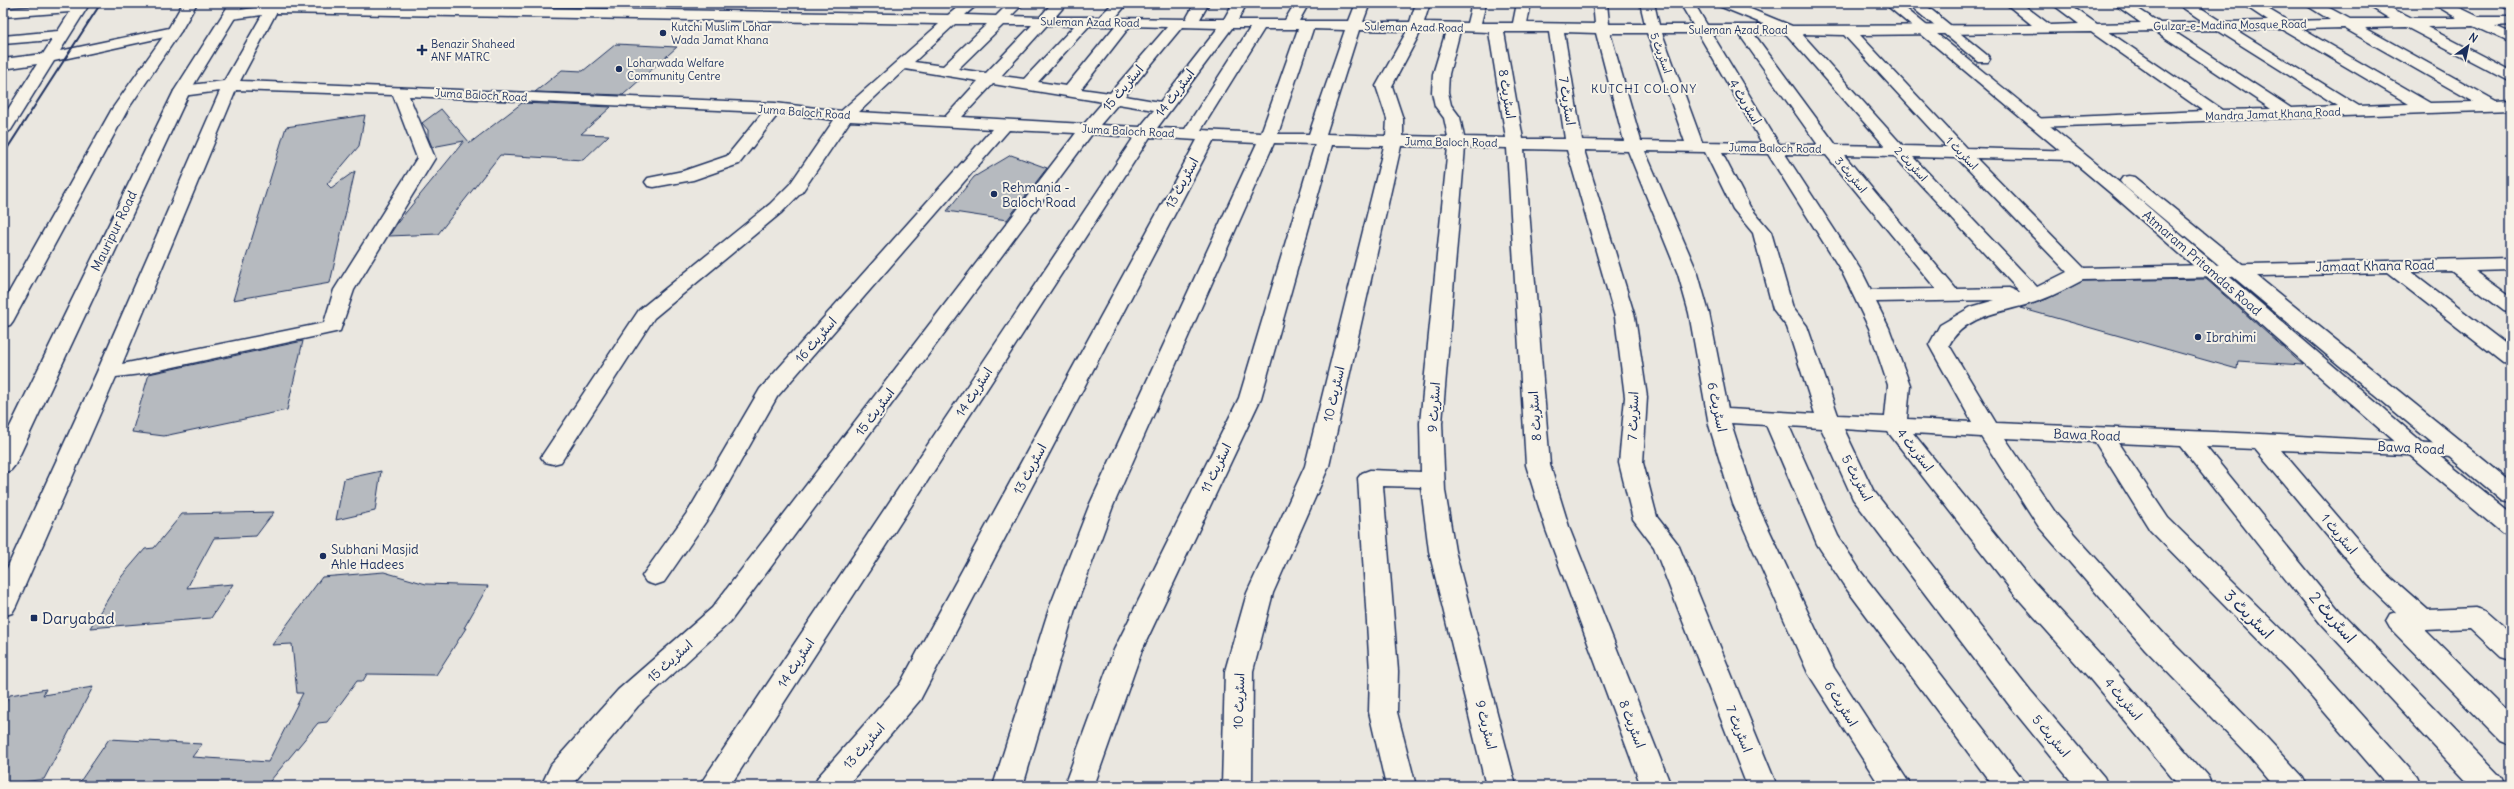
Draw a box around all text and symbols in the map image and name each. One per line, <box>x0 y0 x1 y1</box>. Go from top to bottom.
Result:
street label: Suleman Azad Road <box>1040 14 1140 30</box>
street label: Gulzar-e-Madina Mosque Road <box>2153 17 2307 33</box>
street label: Suleman Azad Road <box>1364 19 1464 35</box>
place label: Kutchi Muslim Lohar Wada Jamat Khana <box>671 20 772 47</box>
street label: Suleman Azad Road <box>1688 23 1788 37</box>
north arrow <box>2448 26 2488 66</box>
marker: Kutchi Muslim Lohar Wada Jamat Khana <box>658 28 668 38</box>
text: N <box>2466 30 2480 46</box>
street label: اسٹریٹ 5 <box>1647 31 1675 75</box>
place label: Benazir Shaheed ANF MATRC <box>431 37 516 64</box>
marker: Benazir Shaheed ANF MATRC <box>416 44 428 56</box>
place label: Loharwada Welfare Community Centre <box>627 56 724 83</box>
street label: اسٹریٹ 15 <box>1099 61 1147 115</box>
marker: Loharwada Welfare Community Centre <box>614 64 624 74</box>
street label: اسٹریٹ 14 <box>1152 66 1198 120</box>
street label: اسٹریٹ 8 <box>1495 68 1519 120</box>
street label: اسٹریٹ 7 <box>1555 75 1579 127</box>
street label: اسٹریٹ 4 <box>1725 76 1765 128</box>
district label: KUTCHI COLONY <box>1591 81 1697 96</box>
street label: Juma Baloch Road <box>434 86 528 104</box>
street label: Juma Baloch Road <box>757 102 851 122</box>
street label: Mandra Jamat Khana Road <box>2205 105 2342 123</box>
street label: Juma Baloch Road <box>1081 122 1175 140</box>
street label: Juma Baloch Road <box>1404 134 1498 150</box>
street label: اسٹریٹ 1 <box>1943 134 1981 172</box>
street label: Juma Baloch Road <box>1728 140 1822 156</box>
street label: اسٹریٹ 2 <box>1891 144 1931 184</box>
street label: اسٹریٹ 3 <box>1832 154 1870 196</box>
street label: اسٹریٹ 13 <box>1162 155 1202 211</box>
place label: Rehmania - Baloch Road <box>1002 179 1076 211</box>
street label: Mauripur Road <box>87 188 141 274</box>
marker: Rehmania - Baloch Road <box>989 189 999 199</box>
street label: Atmaram Pritamdas Road <box>2139 207 2265 320</box>
street label: Jamaat Khana Road <box>2315 256 2435 276</box>
street label: اسٹریٹ 16 <box>791 314 841 366</box>
place label: Ibrahimi <box>2206 329 2256 346</box>
marker: Ibrahimi <box>2193 332 2203 342</box>
street label: اسٹریٹ 14 <box>952 364 996 420</box>
street label: اسٹریٹ 10 <box>1319 365 1349 423</box>
street label: اسٹریٹ 9 <box>1424 381 1444 433</box>
street label: اسٹریٹ 6 <box>1703 381 1731 433</box>
street label: اسٹریٹ 15 <box>852 385 898 439</box>
street label: اسٹریٹ 8 <box>1525 390 1545 442</box>
street label: اسٹریٹ 7 <box>1624 391 1642 441</box>
street label: اسٹریٹ 4 <box>1893 425 1937 475</box>
street label: Bawa Road <box>2053 425 2121 445</box>
street label: Bawa Road <box>2377 438 2445 458</box>
street label: اسٹریٹ 11 <box>1197 440 1235 496</box>
street label: اسٹریٹ 13 <box>1010 441 1050 497</box>
street label: اسٹریٹ 5 <box>1838 452 1876 504</box>
street label: اسٹریٹ 1 <box>2317 510 2361 558</box>
place label: Subhani Masjid Ahle Hadees <box>331 541 419 573</box>
marker: Subhani Masjid Ahle Hadees <box>318 551 328 561</box>
street label: اسٹریٹ 3 <box>2220 585 2278 643</box>
street label: اسٹریٹ 2 <box>2305 587 2361 647</box>
place label: Daryabad <box>42 608 115 628</box>
marker: Daryabad <box>29 613 39 623</box>
street label: اسٹریٹ 14 <box>774 635 818 691</box>
street label: اسٹریٹ 15 <box>644 636 696 686</box>
street label: اسٹریٹ 10 <box>1230 672 1248 730</box>
street label: اسٹریٹ 4 <box>2100 674 2146 724</box>
street label: اسٹریٹ 6 <box>1820 678 1862 730</box>
street label: اسٹریٹ 8 <box>1615 697 1649 751</box>
street label: اسٹریٹ 9 <box>1472 699 1500 751</box>
street label: اسٹریٹ 7 <box>1722 703 1756 755</box>
street label: اسٹریٹ 5 <box>2028 711 2074 761</box>
street label: اسٹریٹ 13 <box>839 720 889 772</box>

